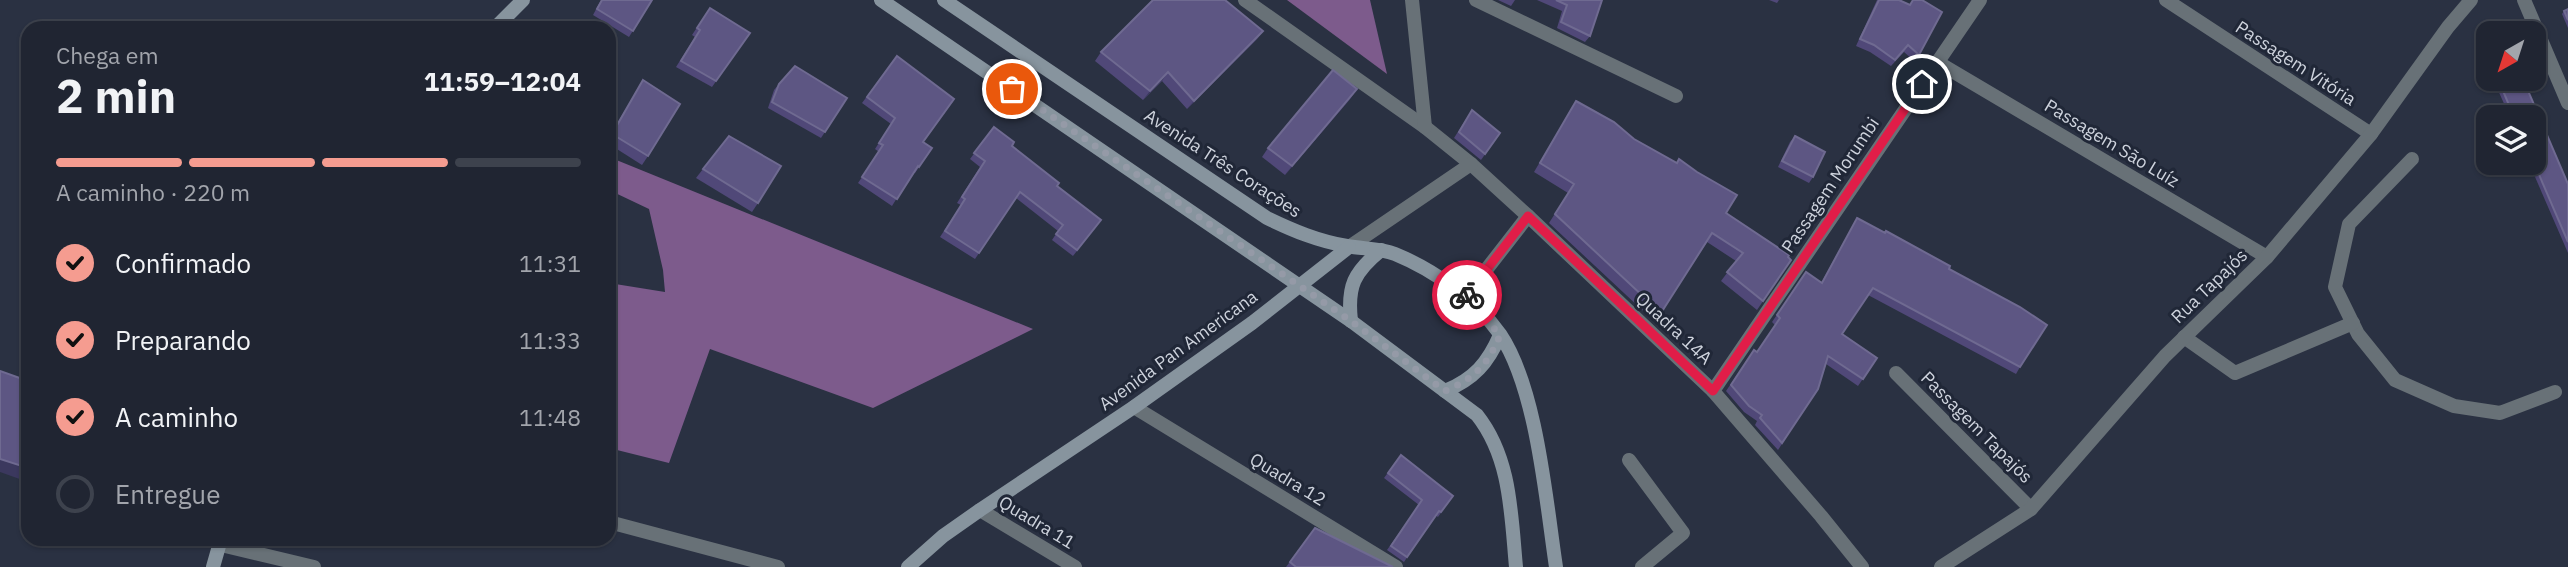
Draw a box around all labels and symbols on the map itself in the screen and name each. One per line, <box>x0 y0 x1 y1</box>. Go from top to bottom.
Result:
street label: Passagem Vitória <box>2231 15 2361 111</box>
north arrow <box>2476 21 2546 91</box>
pin <box>1892 54 1952 114</box>
pin <box>982 59 1042 119</box>
street label: Passagem São Luíz <box>2041 94 2183 192</box>
street label: Avenida Três Corações <box>1140 104 1306 222</box>
street label: Passagem Morumbi <box>1776 113 1884 257</box>
street label: Rua Tapajós <box>2166 244 2252 328</box>
courier <box>1432 260 1502 330</box>
street label: Avenida Pan Americana <box>1094 285 1262 415</box>
street label: Quadra 14A <box>1631 287 1717 370</box>
street label: Passagem Tapajós <box>1916 366 2038 488</box>
street label: Quadra 12 <box>1246 447 1330 511</box>
street label: Quadra 11 <box>995 490 1079 554</box>

